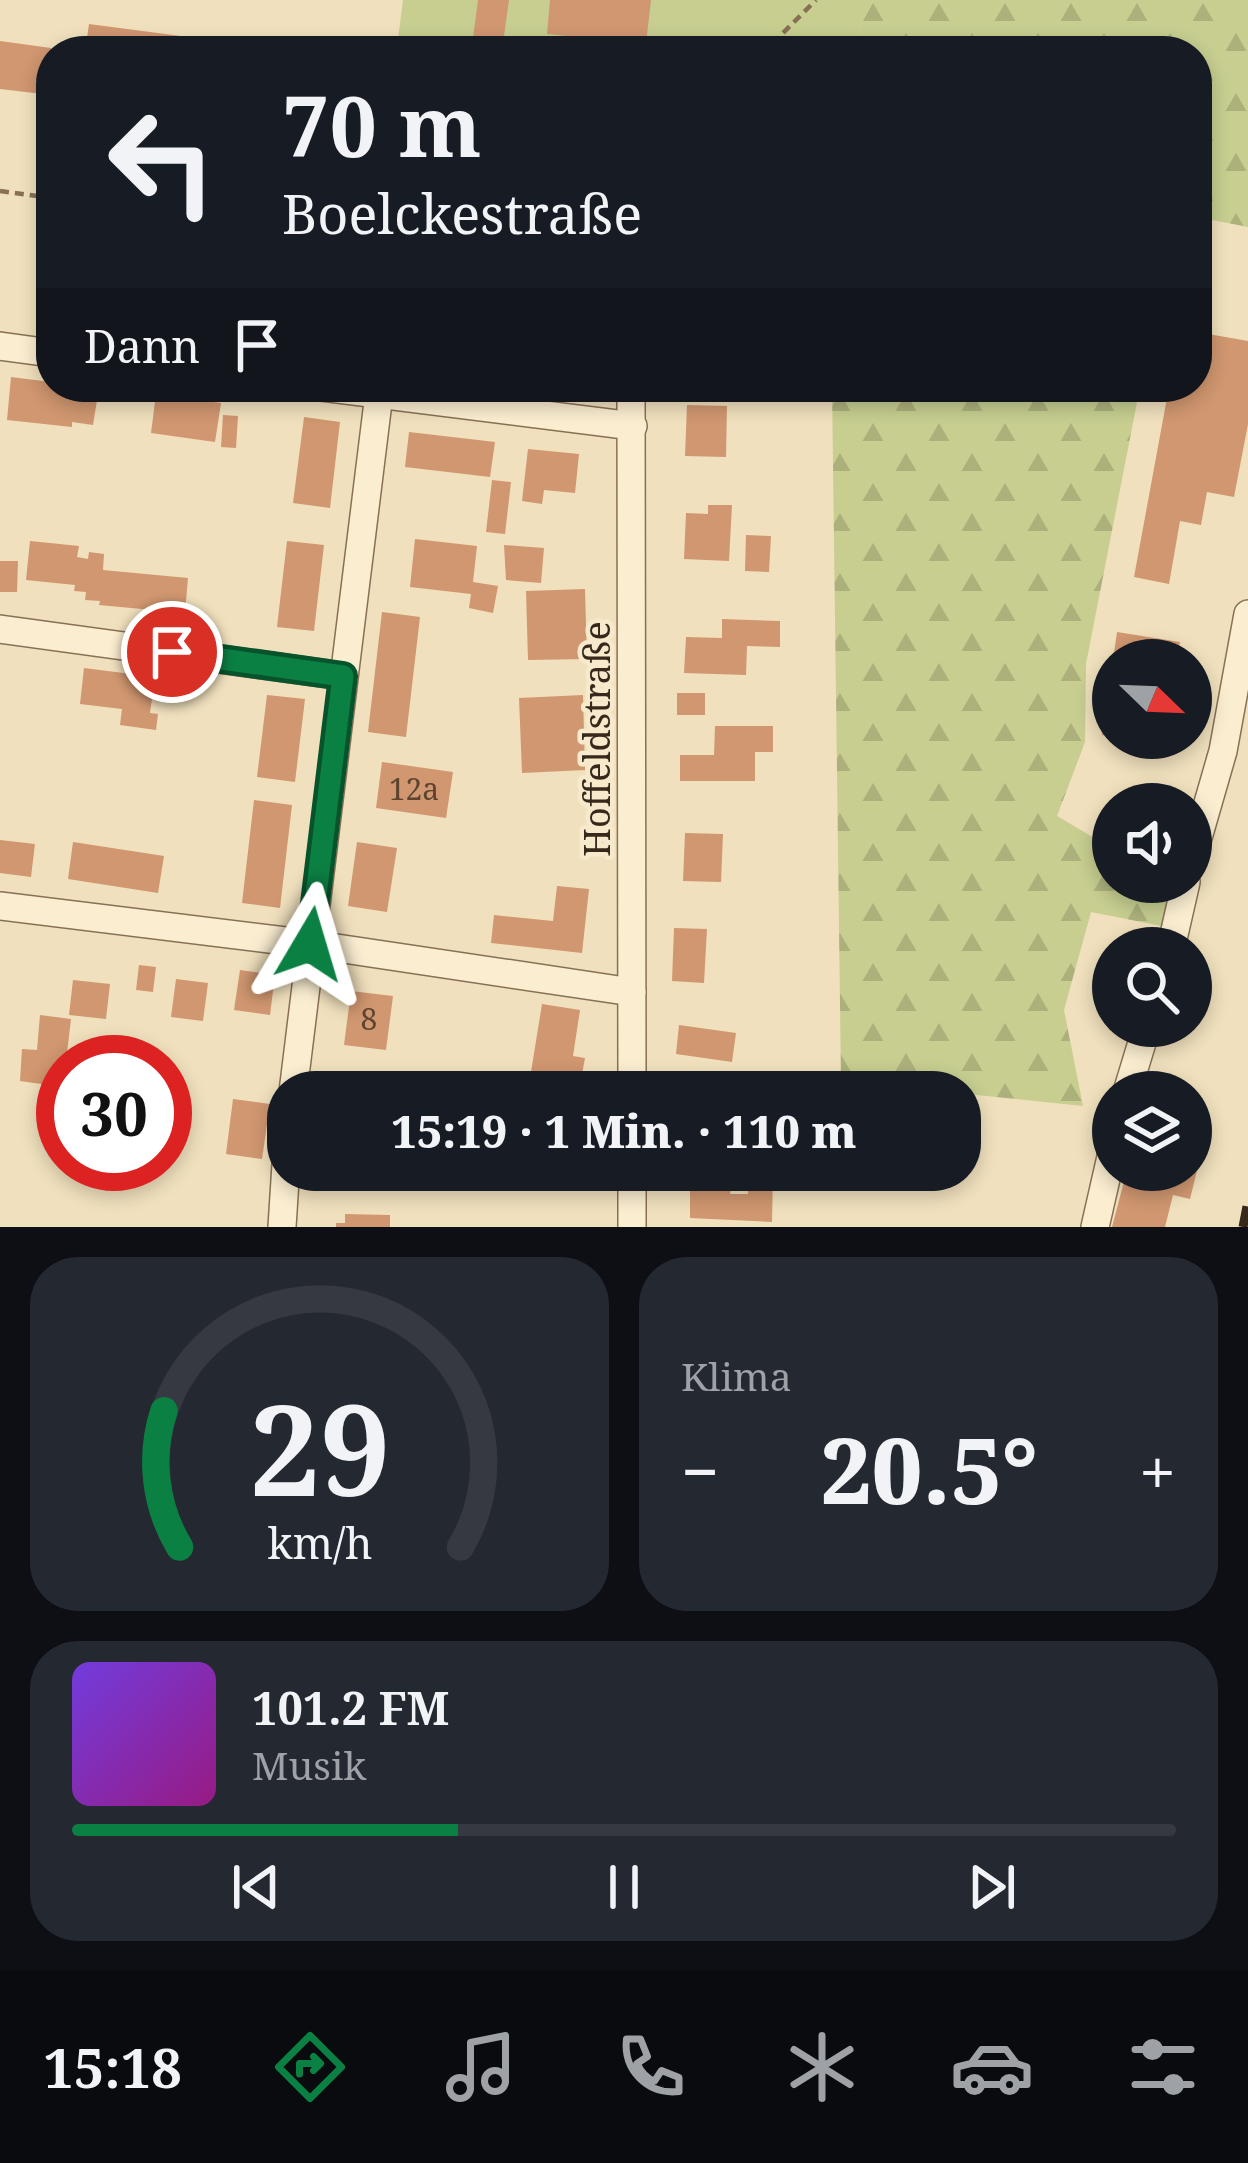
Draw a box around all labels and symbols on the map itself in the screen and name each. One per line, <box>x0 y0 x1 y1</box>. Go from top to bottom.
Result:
pin <box>121 601 223 703</box>
street label: Hoffeldstraße <box>572 621 621 857</box>
north arrow <box>1092 639 1212 759</box>
house number: 12a <box>389 768 439 809</box>
position arrow <box>247 881 373 1007</box>
house number: 8 <box>361 998 377 1039</box>
speed limit sign: 30 <box>36 1035 192 1191</box>

